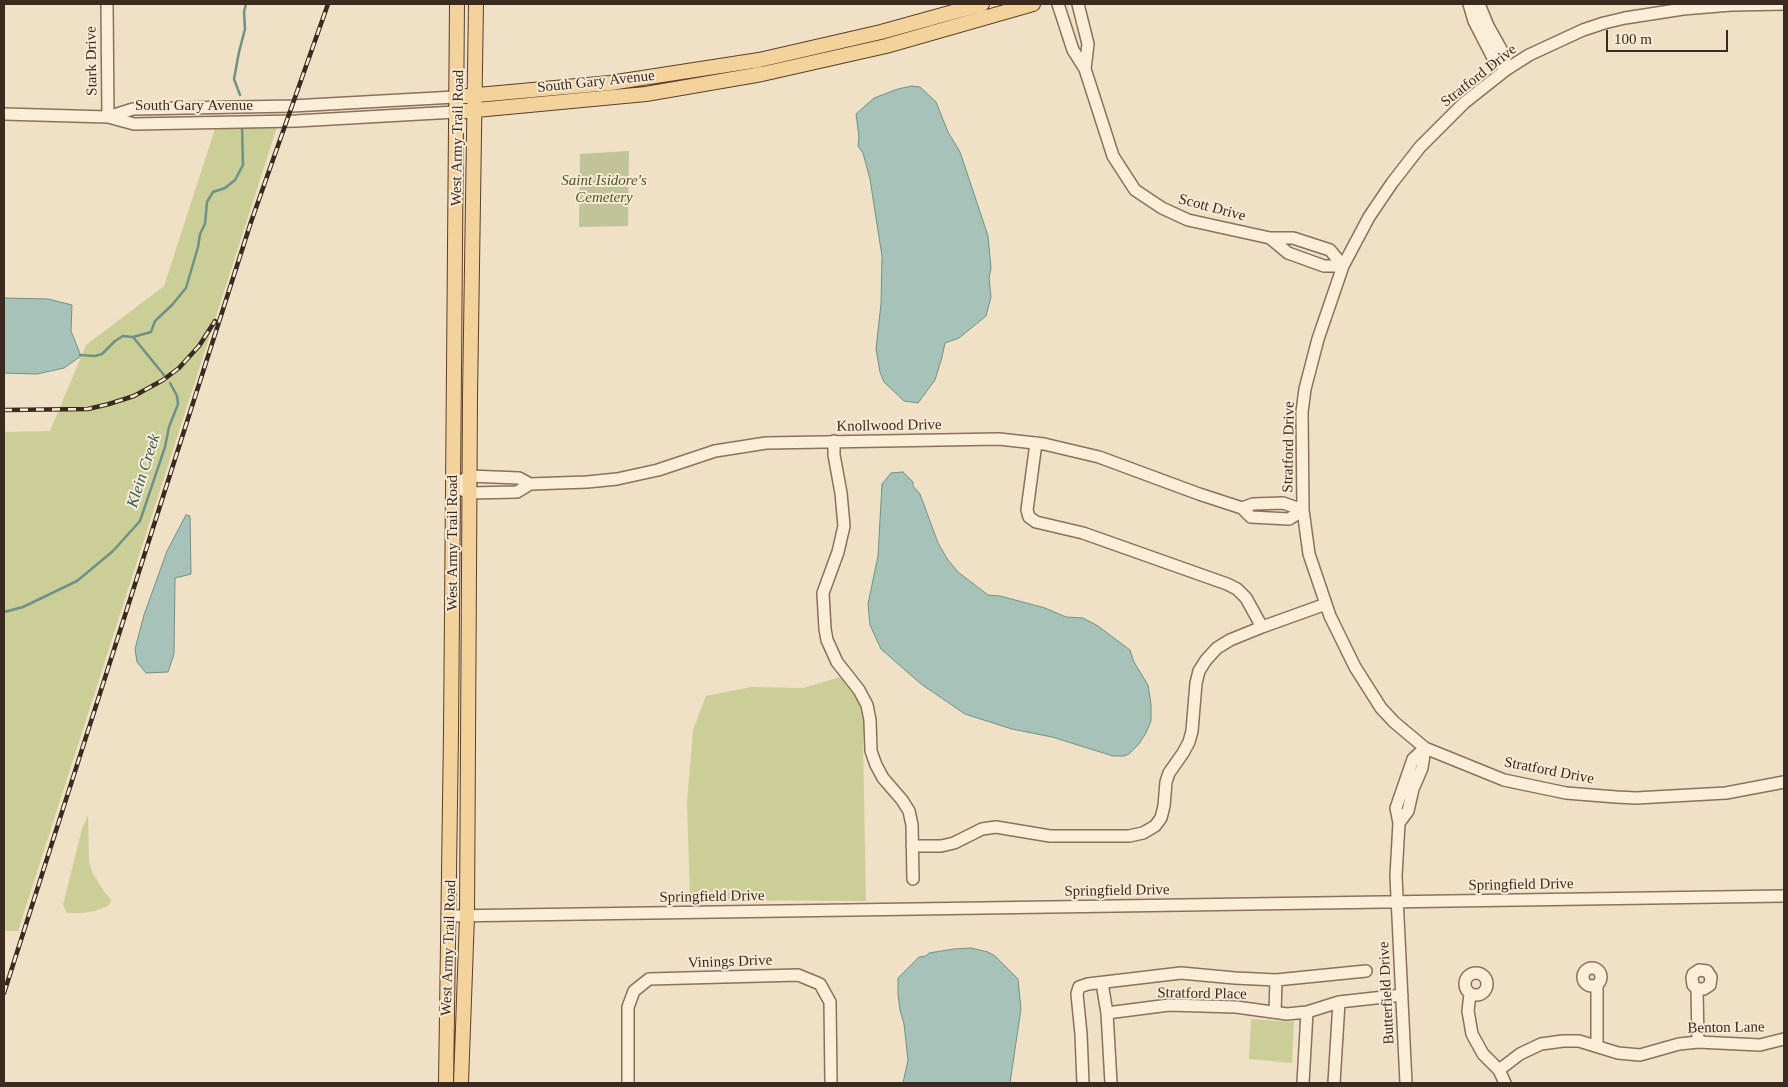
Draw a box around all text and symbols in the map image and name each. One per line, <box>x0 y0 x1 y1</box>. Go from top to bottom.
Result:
scale bar <box>1608 20 1730 52</box>
street label: Stark Drive <box>82 26 102 96</box>
text: 100 m <box>1614 31 1652 47</box>
street label: Stratford Drive <box>1438 41 1520 111</box>
street label: South Gary Avenue <box>536 67 656 97</box>
street label: West Army Trail Road <box>448 70 468 206</box>
street label: South Gary Avenue <box>135 97 253 115</box>
park label: Saint Isidore's Cemetery <box>561 172 647 207</box>
street label: Scott Drive <box>1176 190 1248 226</box>
street label: Stratford Drive <box>1279 401 1299 493</box>
street label: Knollwood Drive <box>836 416 942 436</box>
water label: Klein Creek <box>123 432 165 510</box>
street label: West Army Trail Road <box>444 475 462 611</box>
street label: Stratford Drive <box>1503 753 1595 789</box>
street label: Springfield Drive <box>1468 875 1574 895</box>
street label: West Army Trail Road <box>438 880 460 1016</box>
street label: Springfield Drive <box>1064 881 1170 901</box>
street label: Springfield Drive <box>659 887 765 907</box>
street label: Butterfield Drive <box>1375 941 1399 1045</box>
street label: Vinings Drive <box>687 952 773 972</box>
street label: Stratford Place <box>1157 984 1247 1004</box>
street label: Benton Lane <box>1687 1018 1765 1038</box>

